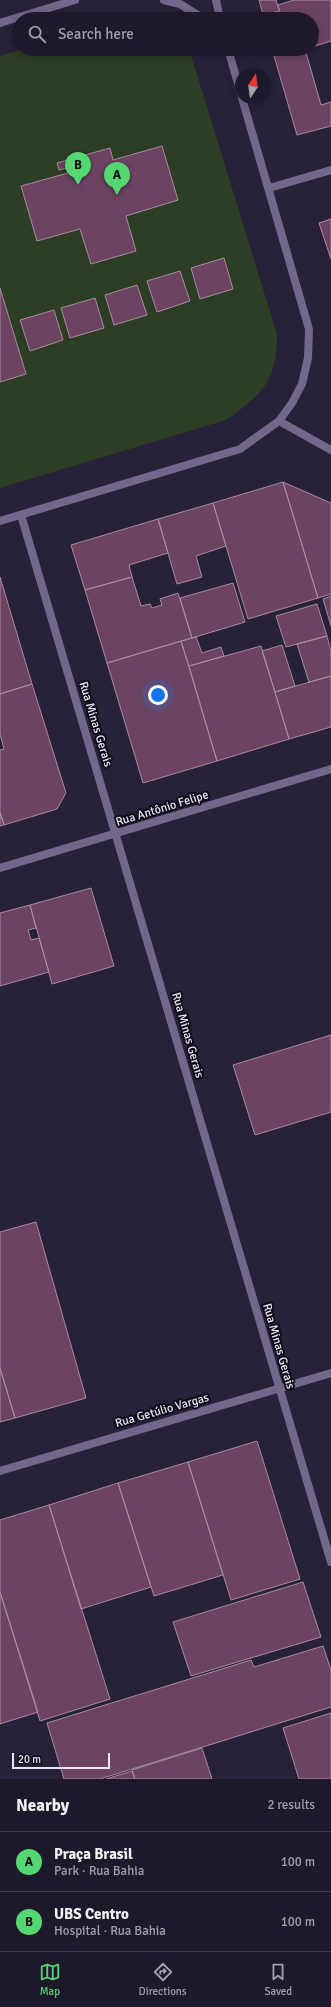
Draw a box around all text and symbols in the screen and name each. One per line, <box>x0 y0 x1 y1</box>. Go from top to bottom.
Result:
search box <box>12 12 319 56</box>
icon: search <box>26 23 48 45</box>
text: Search here <box>58 25 134 43</box>
north arrow <box>235 68 271 104</box>
pin: B <box>65 152 91 185</box>
pin: A <box>104 162 130 195</box>
street label: Rua Minas Gerais <box>75 680 116 769</box>
your location <box>148 685 168 705</box>
street label: Rua Antônio Felipe <box>114 787 210 830</box>
street label: Rua Minas Gerais <box>168 991 207 1080</box>
street label: Rua Minas Gerais <box>259 1302 298 1391</box>
street label: Rua Getúlio Vargas <box>114 1390 211 1431</box>
scale bar <box>12 1751 110 1770</box>
text: 20 m <box>18 1753 41 1766</box>
text: Nearby <box>16 1795 69 1816</box>
text: 2 results <box>267 1797 315 1813</box>
text: Praça Brasil <box>54 1845 133 1863</box>
text: A <box>25 1854 33 1870</box>
text: 100 m <box>281 1854 315 1870</box>
text: Park · Rua Bahia <box>54 1863 144 1879</box>
text: UBS Centro <box>54 1905 129 1923</box>
text: B <box>25 1914 33 1930</box>
text: 100 m <box>281 1914 315 1930</box>
text: Hospital · Rua Bahia <box>54 1923 166 1939</box>
tab: Map <box>39 1961 61 1998</box>
tab: Directions <box>139 1961 187 1998</box>
tab: Saved <box>264 1961 292 1998</box>

